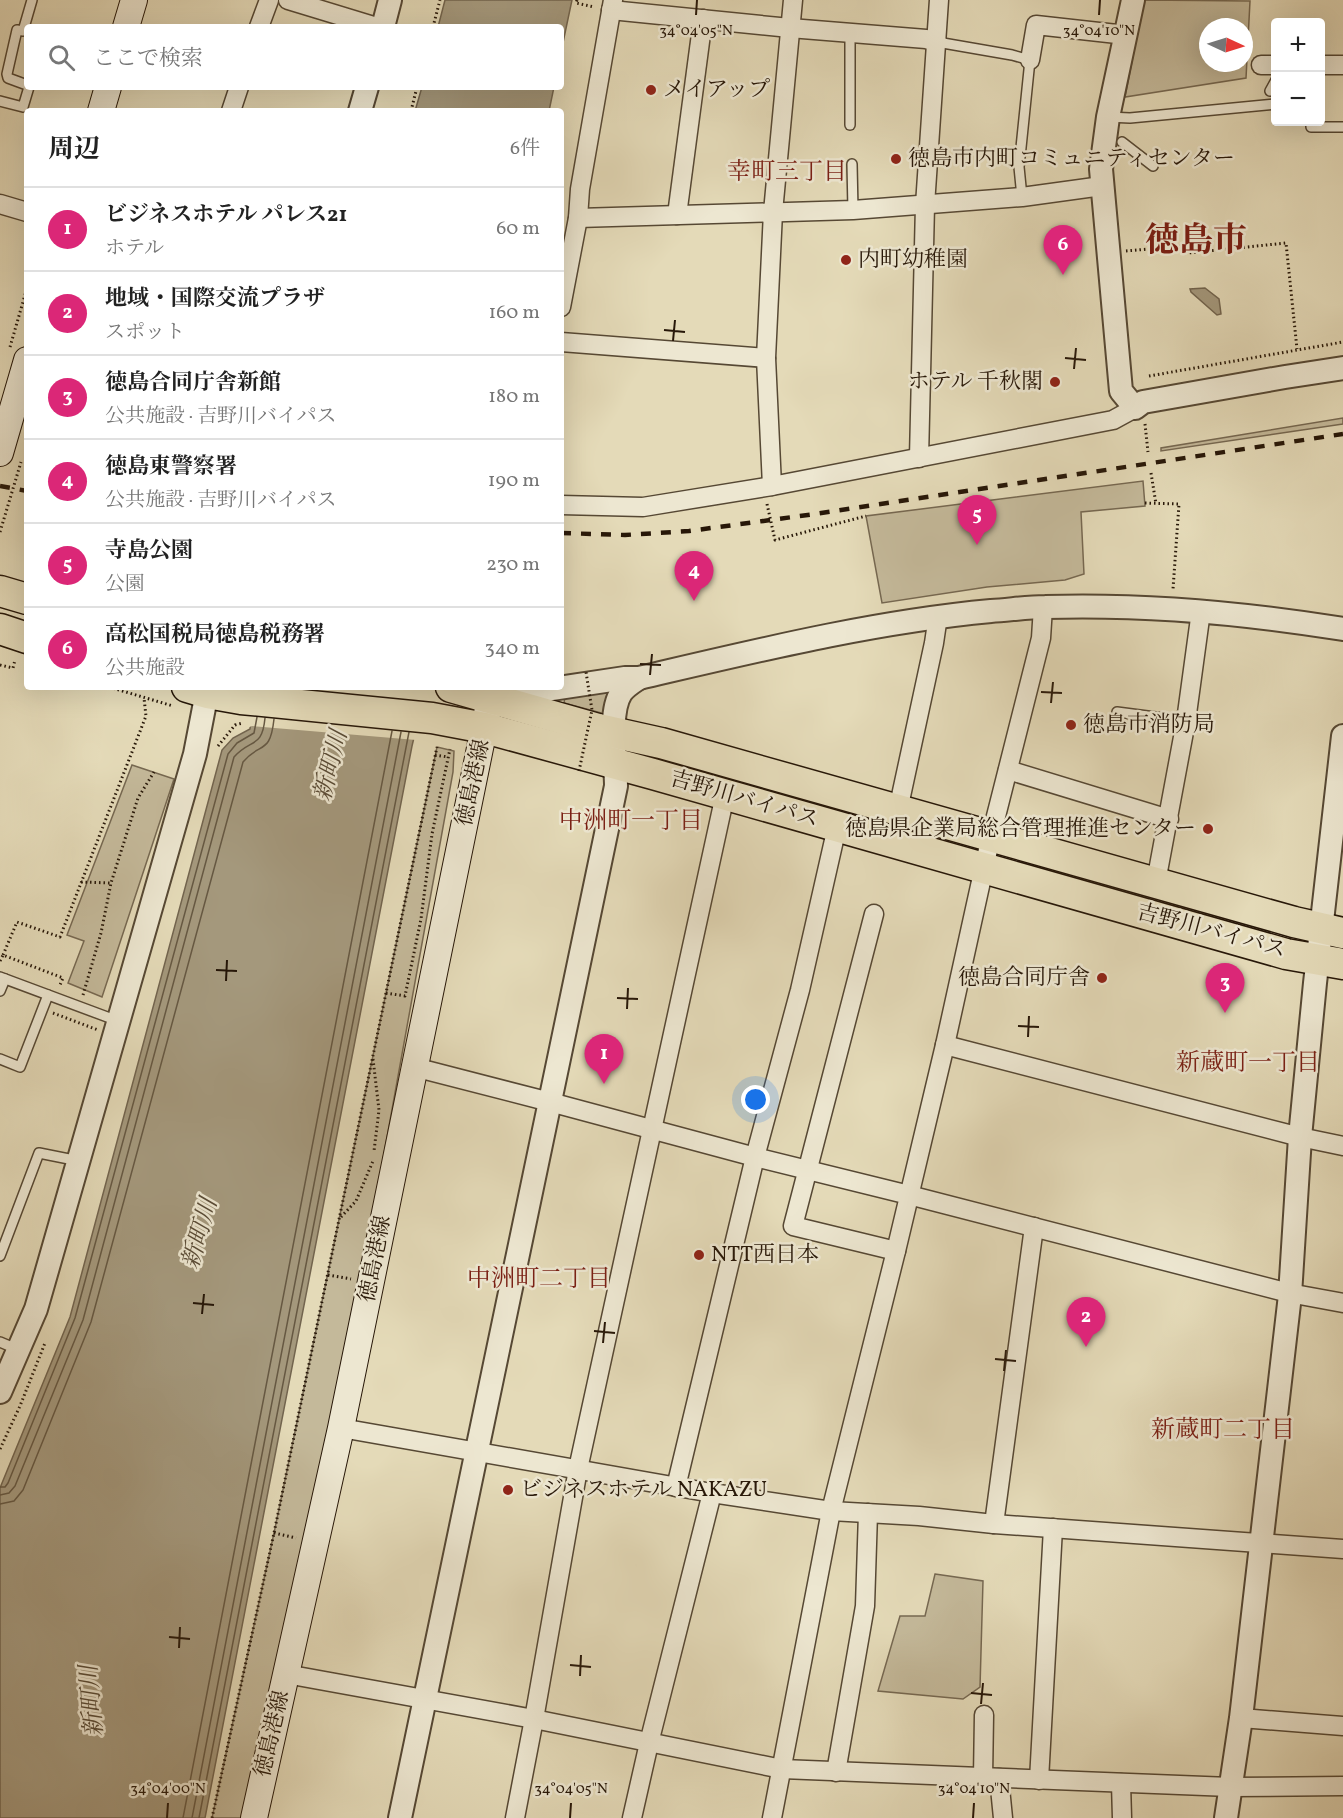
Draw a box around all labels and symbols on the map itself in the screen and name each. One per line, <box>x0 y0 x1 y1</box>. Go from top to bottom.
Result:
north arrow <box>1199 18 1253 72</box>
text: 34°04'05"N <box>659 21 733 42</box>
text: 34°04'10"N <box>1063 21 1135 42</box>
place label: メイアップ <box>663 75 770 106</box>
marker: メイアップ <box>644 83 658 97</box>
place label: 徳島市内町コミュニティセンター <box>908 144 1235 175</box>
marker: 徳島市内町コミュニティセンター <box>889 152 903 166</box>
district label: 幸町三丁目 <box>727 156 847 190</box>
district label: 徳島市 <box>1145 219 1247 266</box>
pin: 6 <box>1044 226 1082 275</box>
place label: 内町幼稚園 <box>858 245 968 276</box>
marker: 内町幼稚園 <box>839 253 853 267</box>
place label: ホテル 千秋閣 <box>908 367 1043 398</box>
marker: ホテル 千秋閣 <box>1048 375 1062 389</box>
pin: 5 <box>958 496 996 545</box>
pin: 4 <box>674 552 714 601</box>
place label: 徳島市消防局 <box>1083 710 1215 741</box>
marker: 徳島市消防局 <box>1064 718 1078 732</box>
water label: 新町川 <box>307 724 358 805</box>
street label: 徳島港線 <box>450 737 498 829</box>
street label: 吉野川バイパス <box>666 764 822 836</box>
district label: 中洲町一丁目 <box>559 805 703 839</box>
place label: 徳島県企業局総合管理推進センター <box>845 814 1196 845</box>
marker: 徳島県企業局総合管理推進センター <box>1201 822 1215 836</box>
street label: 吉野川バイパス <box>1133 897 1289 967</box>
place label: 徳島合同庁舎 <box>958 963 1090 994</box>
pin: 3 <box>1206 964 1244 1013</box>
marker: 徳島合同庁舎 <box>1095 971 1109 985</box>
pin: 1 <box>584 1034 624 1084</box>
district label: 新蔵町一丁目 <box>1176 1047 1320 1081</box>
your location <box>741 1085 770 1114</box>
water label: 新町川 <box>175 1192 228 1273</box>
street label: 徳島港線 <box>352 1213 400 1305</box>
place label: NTT西日本 <box>711 1240 819 1271</box>
marker: NTT西日本 <box>692 1248 706 1262</box>
district label: 中洲町二丁目 <box>467 1263 611 1297</box>
pin: 2 <box>1066 1298 1106 1347</box>
district label: 新蔵町二丁目 <box>1151 1414 1295 1448</box>
place label: ビジネスホテル NAKAZU <box>520 1475 767 1506</box>
marker: ビジネスホテル NAKAZU <box>501 1483 515 1497</box>
water label: 新町川 <box>73 1661 113 1738</box>
street label: 徳島港線 <box>248 1688 298 1780</box>
text: 34°04'00"N <box>130 1779 206 1800</box>
text: 34°04'05"N <box>534 1779 608 1800</box>
text: 34°04'10"N <box>938 1779 1010 1800</box>

